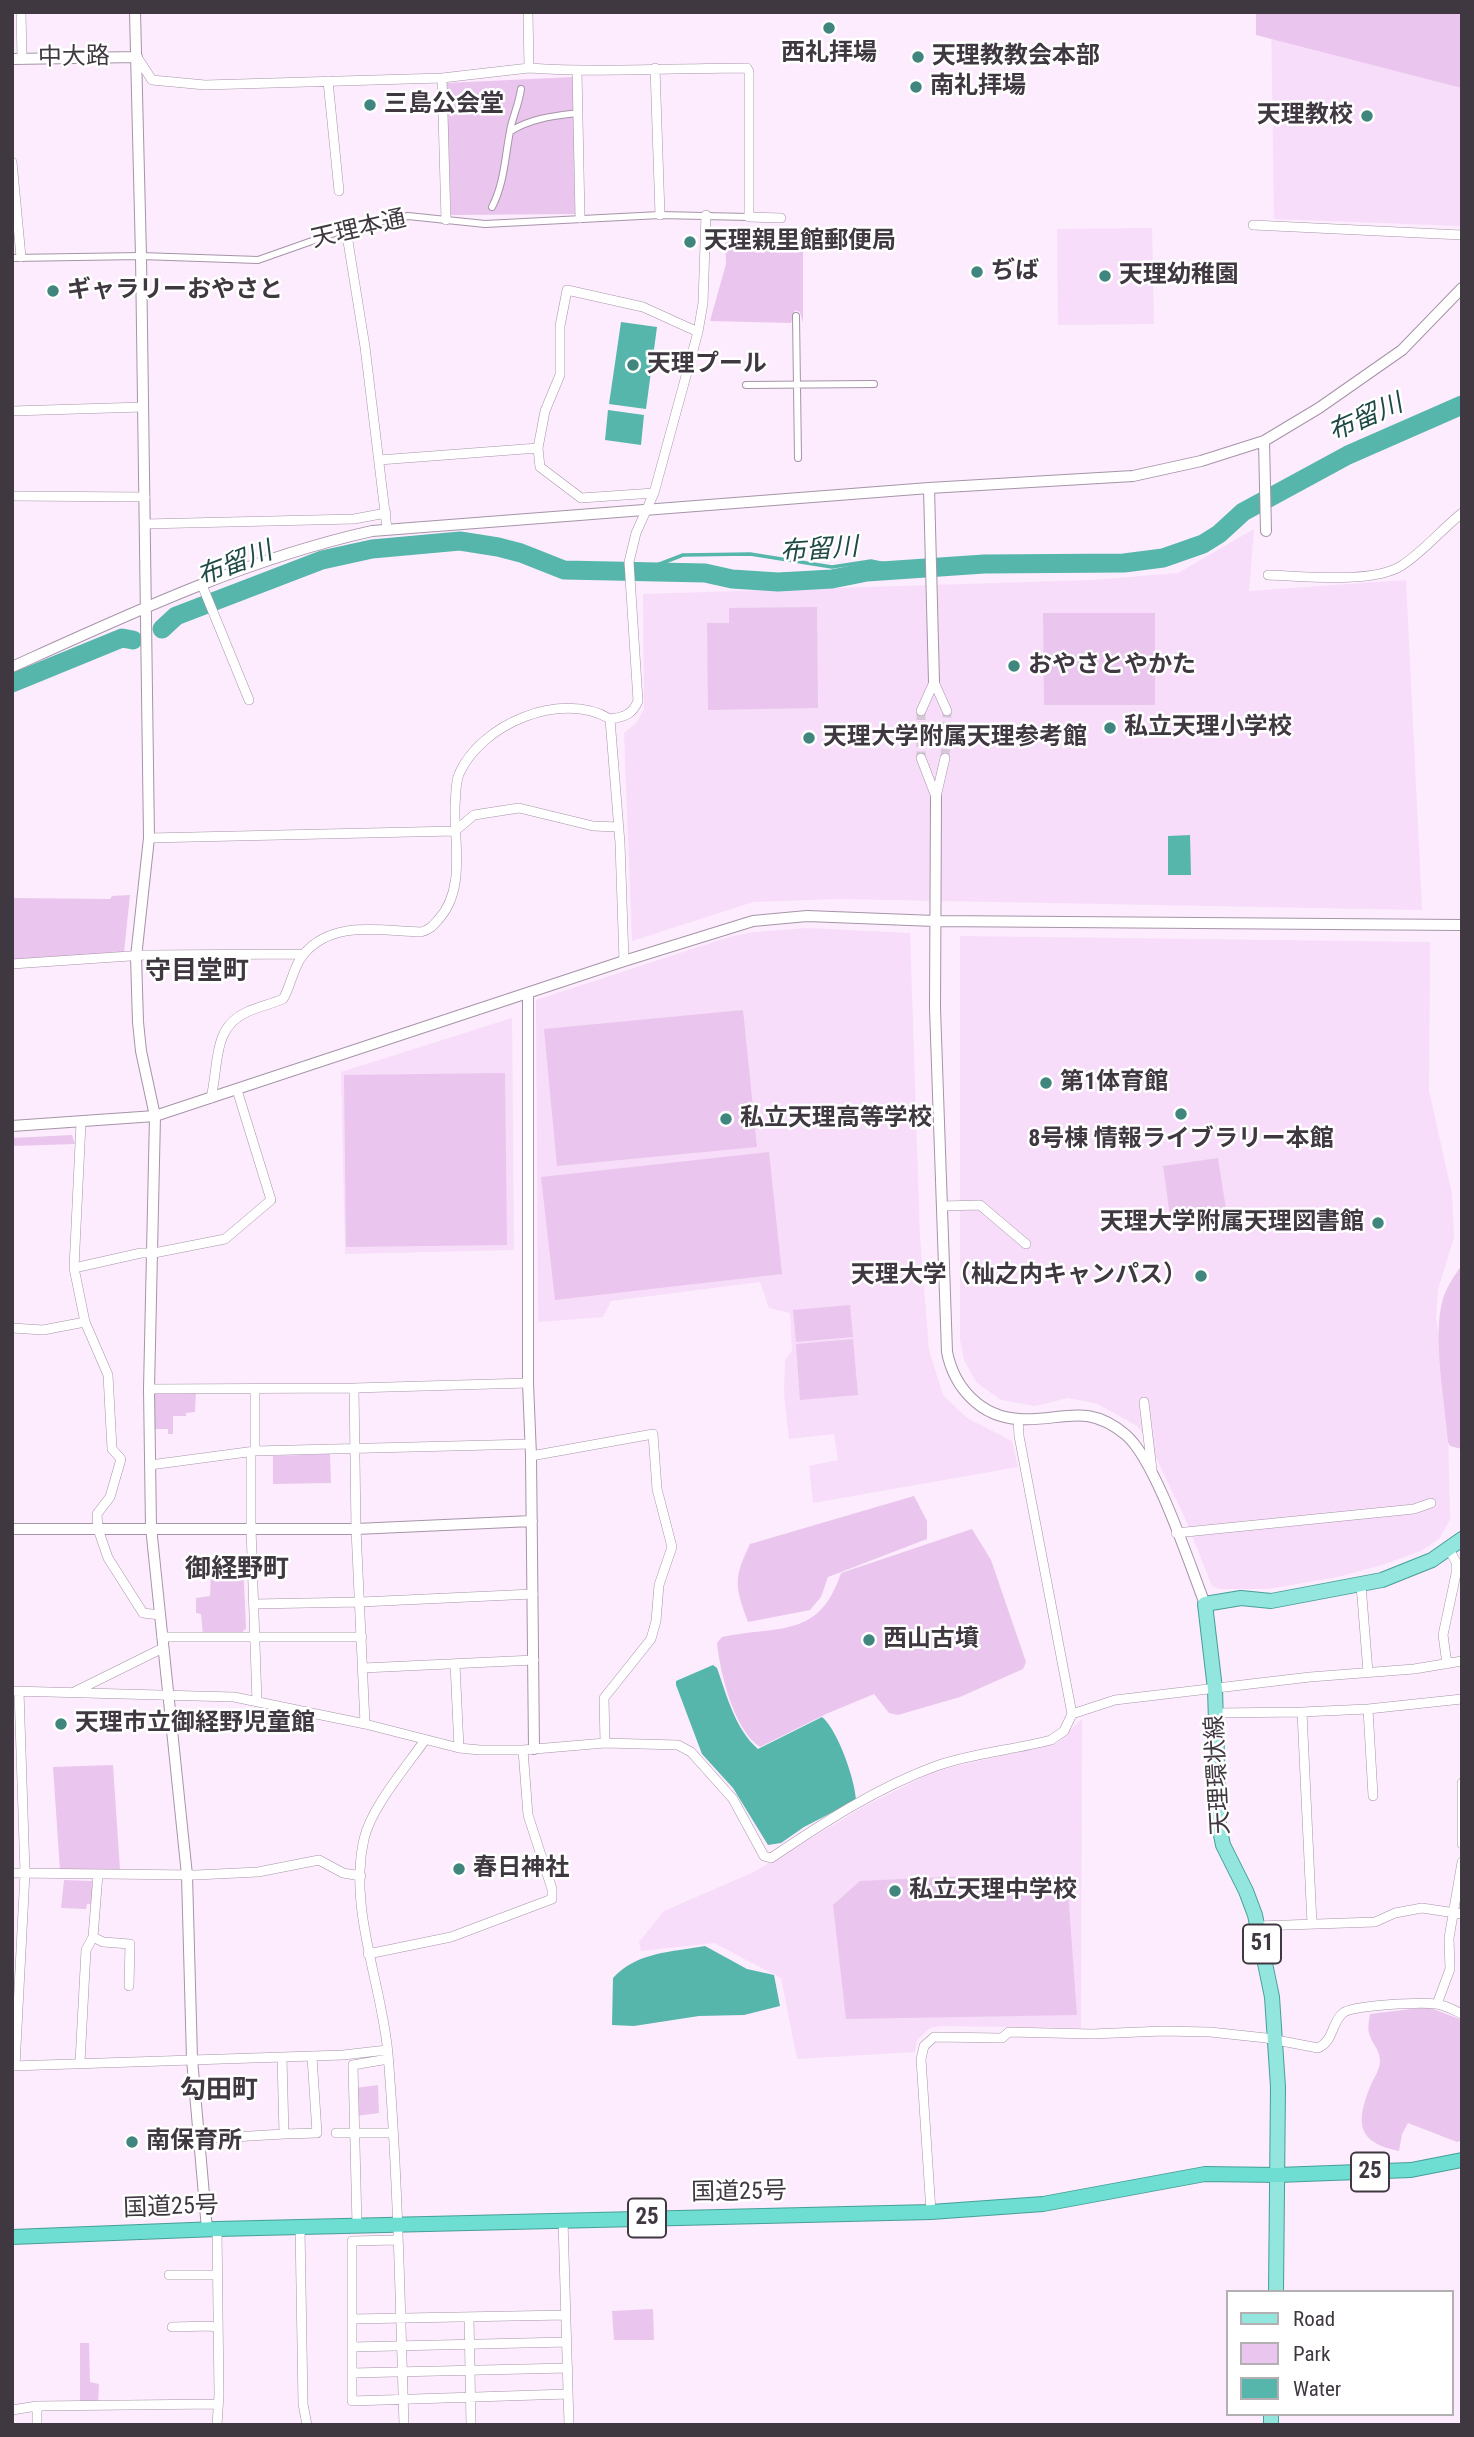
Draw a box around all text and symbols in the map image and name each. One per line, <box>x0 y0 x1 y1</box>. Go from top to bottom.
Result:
marker: 西礼拝場 <box>821 20 837 36</box>
place label: 西礼拝場 <box>781 40 877 68</box>
street label: 中大路 <box>38 43 110 73</box>
place label: 天理教教会本部 <box>932 43 1100 71</box>
marker: 天理教教会本部 <box>910 49 926 65</box>
place label: 南礼拝場 <box>930 73 1026 101</box>
marker: 南礼拝場 <box>908 79 924 95</box>
place label: 三島公会堂 <box>384 91 504 119</box>
marker: 三島公会堂 <box>362 97 378 113</box>
place label: 天理教校 <box>1257 102 1353 130</box>
marker: 天理教校 <box>1359 108 1375 124</box>
street label: 天理本通 <box>309 205 409 255</box>
place label: 天理親里館郵便局 <box>704 228 896 256</box>
marker: 天理親里館郵便局 <box>682 234 698 250</box>
place label: ぢば <box>991 258 1039 286</box>
place label: 天理幼稚園 <box>1119 262 1239 290</box>
marker: ぢば <box>969 264 985 280</box>
marker: 天理幼稚園 <box>1097 268 1113 284</box>
place label: ギャラリーおやさと <box>67 277 283 305</box>
marker: ギャラリーおやさと <box>45 283 61 299</box>
place label: 天理プール <box>647 351 767 379</box>
marker: 天理プール <box>625 357 641 373</box>
water label: 布留川 <box>1324 389 1408 449</box>
water label: 布留川 <box>779 533 859 569</box>
water label: 布留川 <box>193 536 277 594</box>
place label: おやさとやかた <box>1028 652 1196 680</box>
marker: おやさとやかた <box>1006 658 1022 674</box>
place label: 私立天理小学校 <box>1124 714 1292 742</box>
marker: 私立天理小学校 <box>1102 720 1118 736</box>
place label: 天理大学附属天理参考館 <box>823 724 1087 752</box>
marker: 天理大学附属天理参考館 <box>801 730 817 746</box>
district label: 守目堂町 <box>145 956 249 988</box>
place label: 第1体育館 <box>1060 1069 1168 1097</box>
marker: 第1体育館 <box>1038 1075 1054 1091</box>
place label: 私立天理高等学校 <box>740 1105 932 1133</box>
marker: 8号棟 情報ライブラリー本館 <box>1173 1106 1189 1122</box>
marker: 私立天理高等学校 <box>718 1111 734 1127</box>
place label: 8号棟 情報ライブラリー本館 <box>1028 1126 1334 1154</box>
place label: 天理大学附属天理図書館 <box>1100 1209 1364 1237</box>
marker: 天理大学附属天理図書館 <box>1370 1215 1386 1231</box>
place label: 天理大学（杣之内キャンパス） <box>851 1262 1187 1290</box>
marker: 天理大学（杣之内キャンパス） <box>1193 1268 1209 1284</box>
district label: 御経野町 <box>185 1554 289 1586</box>
place label: 西山古墳 <box>883 1626 979 1654</box>
marker: 西山古墳 <box>861 1632 877 1648</box>
place label: 天理市立御経野児童館 <box>75 1710 315 1738</box>
street label: 天理環状線 <box>1201 1714 1237 1836</box>
marker: 天理市立御経野児童館 <box>53 1716 69 1732</box>
place label: 春日神社 <box>473 1855 569 1883</box>
marker: 春日神社 <box>451 1861 467 1877</box>
place label: 私立天理中学校 <box>909 1877 1077 1905</box>
marker: 私立天理中学校 <box>887 1883 903 1899</box>
road number: 51 <box>1243 1924 1281 1964</box>
district label: 勾田町 <box>180 2075 258 2107</box>
place label: 南保育所 <box>146 2128 242 2156</box>
marker: 南保育所 <box>124 2134 140 2150</box>
road number: 25 <box>1351 2152 1389 2192</box>
street label: 国道25号 <box>691 2178 787 2208</box>
street label: 国道25号 <box>123 2192 219 2224</box>
road number: 25 <box>628 2198 666 2238</box>
legend <box>1226 2290 1453 2416</box>
text: Road <box>1293 2307 1335 2331</box>
text: Park <box>1293 2342 1330 2366</box>
text: Water <box>1293 2377 1341 2401</box>

